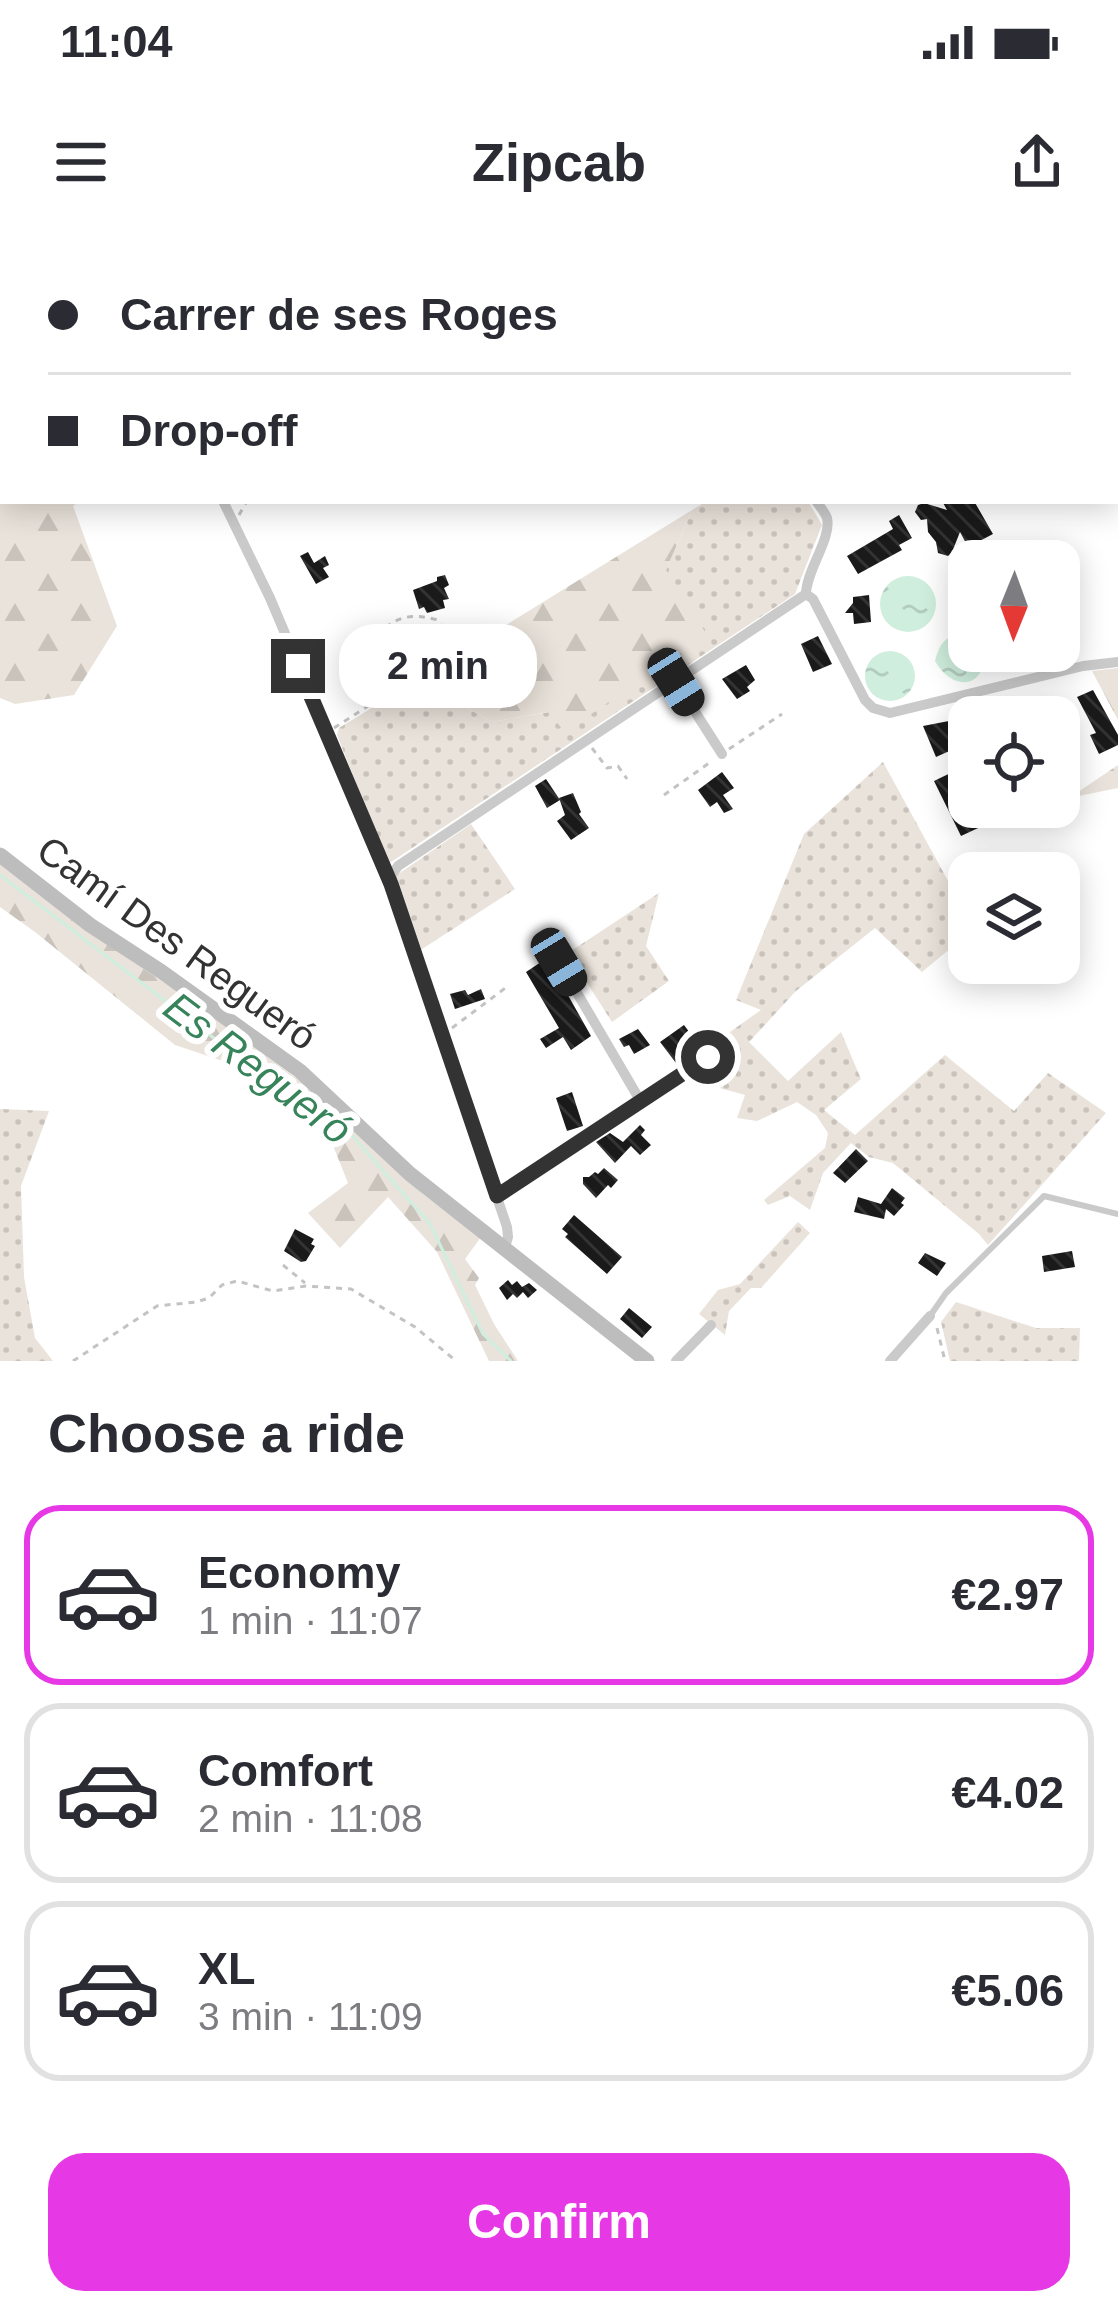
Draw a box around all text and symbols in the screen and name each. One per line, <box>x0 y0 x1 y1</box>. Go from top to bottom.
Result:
text: 11:04 <box>60 16 173 67</box>
icon: menu <box>48 129 114 195</box>
icon: share <box>1004 129 1070 195</box>
text: Zipcab <box>472 132 646 192</box>
text: Carrer de ses Roges <box>120 289 558 340</box>
text: Drop-off <box>120 405 297 456</box>
north arrow <box>948 540 1080 672</box>
map controls <box>948 540 1080 984</box>
callout: 2 min <box>340 624 538 708</box>
route end <box>271 639 325 693</box>
car <box>642 642 710 722</box>
text: 2 min <box>387 644 489 687</box>
button: locate <box>948 696 1080 828</box>
street label: Camí Des Regueró <box>29 828 325 1058</box>
button: layers <box>948 852 1080 984</box>
car <box>525 922 593 1002</box>
water label: Es Regueró <box>155 982 361 1154</box>
route start <box>681 1030 735 1084</box>
text: Choose a ride <box>48 1403 405 1463</box>
icon: car <box>54 1541 162 1649</box>
text: Economy <box>198 1547 401 1598</box>
text: €2.97 <box>951 1569 1064 1620</box>
text: 1 min · 11:07 <box>198 1599 423 1642</box>
icon: car <box>54 1739 162 1847</box>
text: Comfort <box>198 1745 373 1796</box>
text: €4.02 <box>951 1767 1064 1818</box>
text: 2 min · 11:08 <box>198 1797 423 1840</box>
icon: car <box>54 1937 162 2045</box>
text: XL <box>198 1943 256 1994</box>
text: €5.06 <box>951 1965 1064 2016</box>
text: 3 min · 11:09 <box>198 1995 423 2038</box>
button: Confirm <box>48 2153 1070 2291</box>

